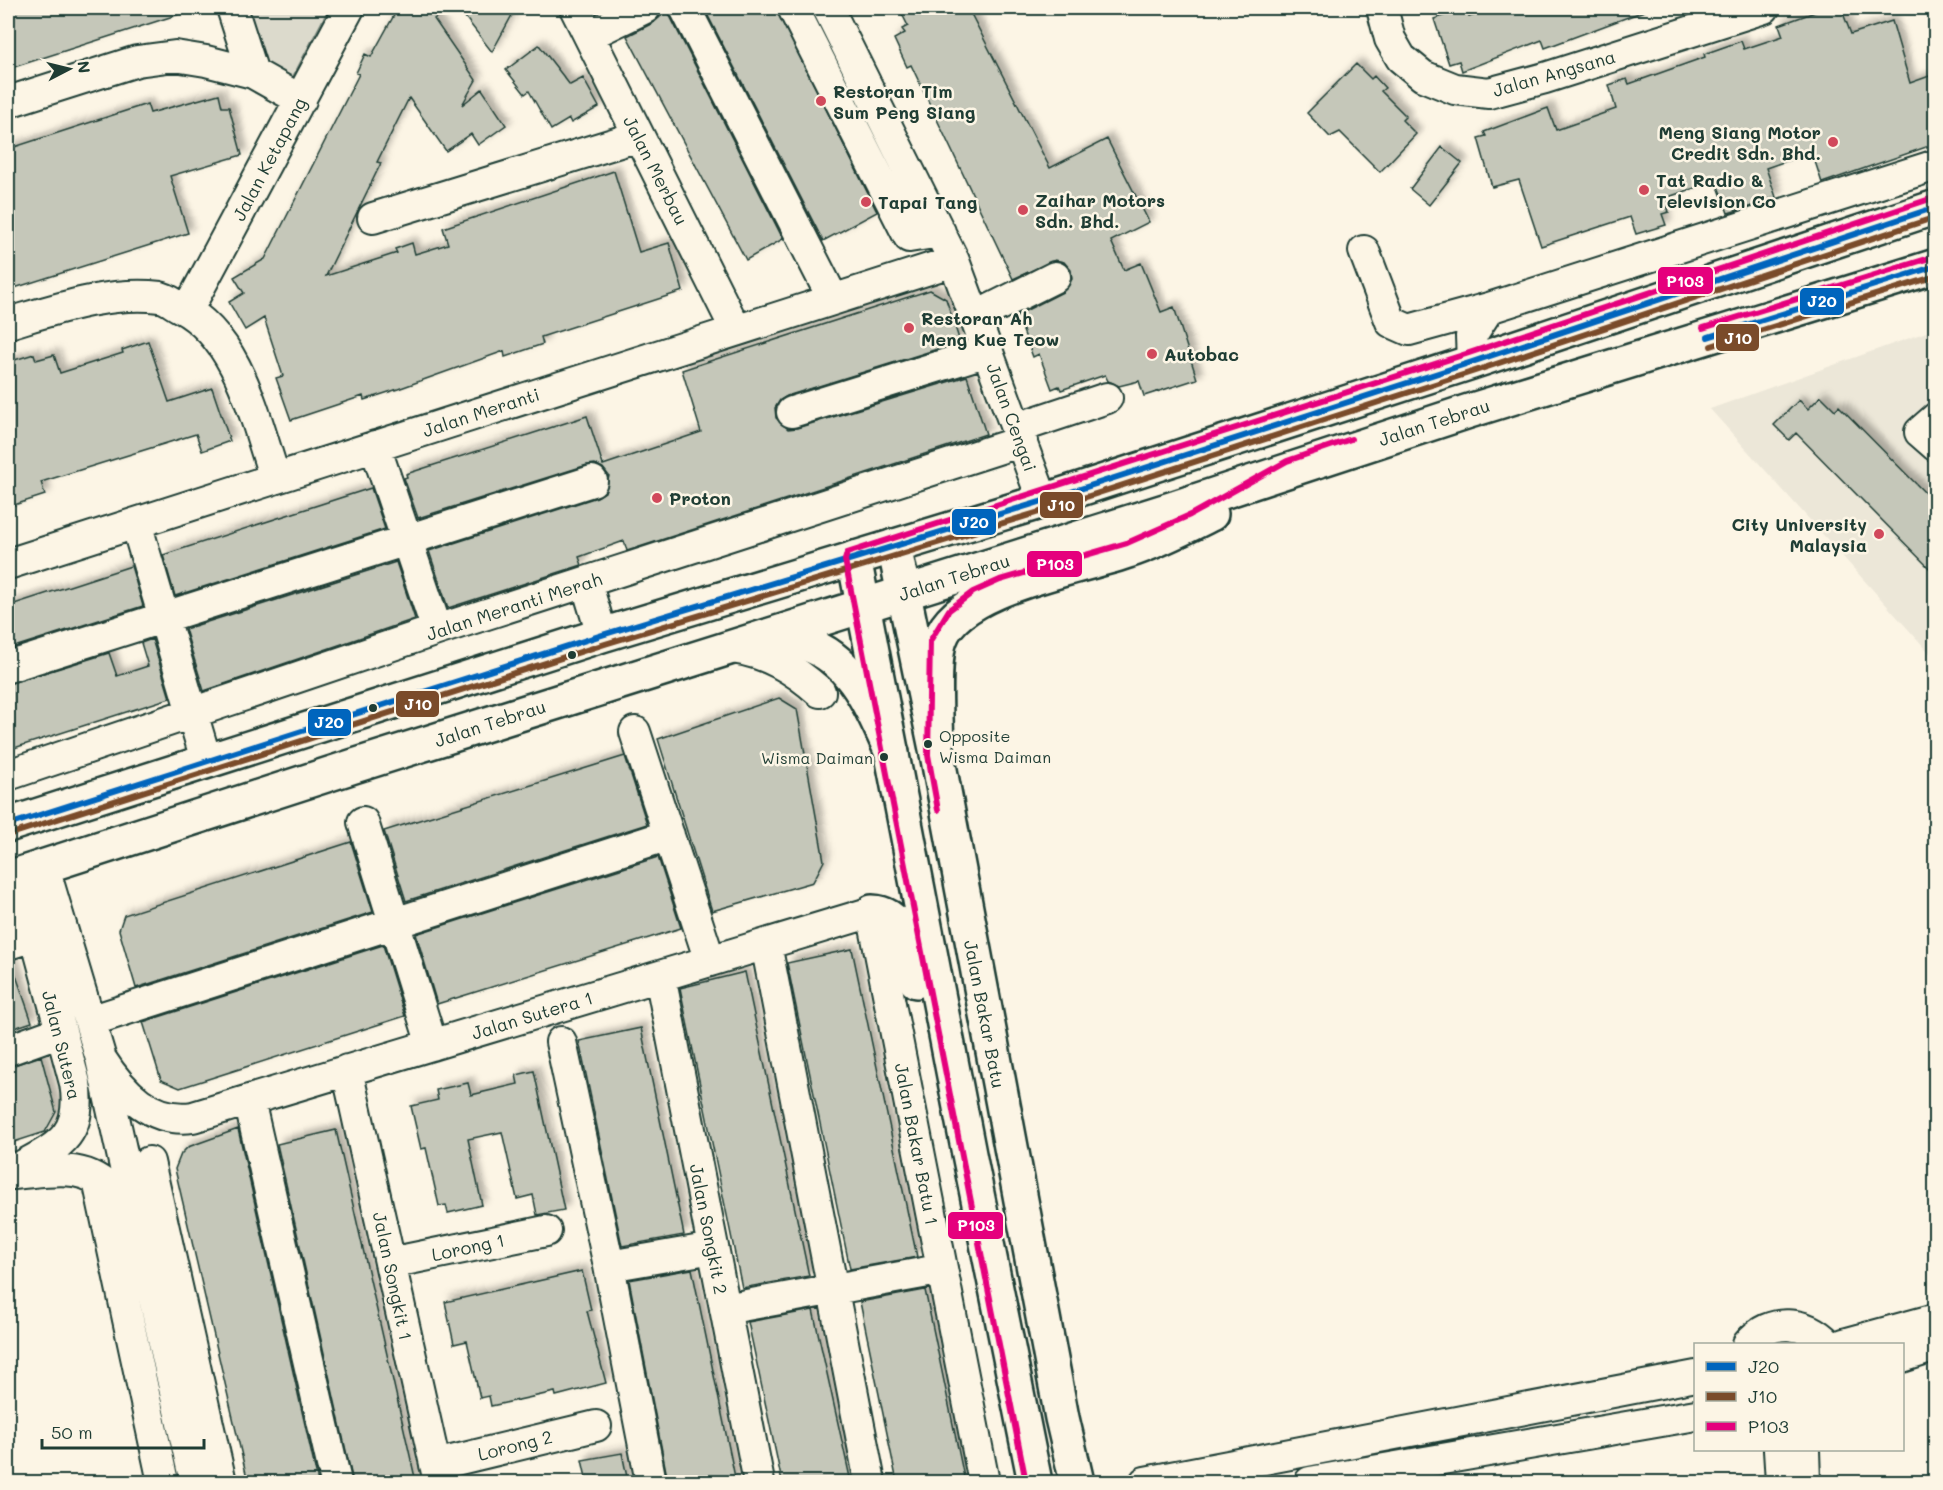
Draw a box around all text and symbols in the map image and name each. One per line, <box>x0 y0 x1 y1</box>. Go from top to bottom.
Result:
north arrow <box>39 39 99 99</box>
street label: Jalan Angsana <box>1490 44 1618 102</box>
text: N <box>73 60 96 74</box>
place label: Restoran Tim Sum Peng Siang <box>833 79 976 124</box>
street label: Jalan Ketapang <box>226 93 312 225</box>
marker: Restoran Tim Sum Peng Siang <box>814 94 828 108</box>
street label: Jalan Merbau <box>618 111 694 229</box>
place label: Meng Siang Motor Credit Sdn. Bhd. <box>1658 120 1821 165</box>
marker: Meng Siang Motor Credit Sdn. Bhd. <box>1826 135 1840 149</box>
place label: Tat Radio & Television Co <box>1656 168 1776 213</box>
marker: Tat Radio & Television Co <box>1637 183 1651 197</box>
place label: Zaihar Motors Sdn. Bhd. <box>1035 188 1165 233</box>
place label: Tapai Tang <box>878 190 978 214</box>
marker: Tapai Tang <box>859 195 873 209</box>
marker: Zaihar Motors Sdn. Bhd. <box>1016 203 1030 217</box>
line badge: P103 <box>1657 266 1714 295</box>
text: P103 <box>1666 270 1704 291</box>
line badge: J20 <box>1799 287 1845 316</box>
text: J20 <box>1807 290 1837 311</box>
place label: Restoran Ah Meng Kue Teow <box>921 306 1059 351</box>
marker: Restoran Ah Meng Kue Teow <box>902 321 916 335</box>
line badge: J10 <box>1715 323 1760 352</box>
text: J10 <box>1724 327 1752 348</box>
place label: Autobac <box>1164 342 1239 366</box>
marker: Autobac <box>1145 347 1159 361</box>
street label: Jalan Cengai <box>981 359 1043 475</box>
street label: Jalan Meranti <box>419 382 543 442</box>
street label: Jalan Tebrau <box>1375 393 1493 451</box>
place label: Proton <box>669 486 731 510</box>
marker: Proton <box>650 491 664 505</box>
line badge: J10 <box>1039 491 1084 519</box>
text: J10 <box>1047 494 1075 515</box>
line badge: J20 <box>951 508 997 536</box>
text: J20 <box>959 511 989 532</box>
place label: City University Malaysia <box>1731 512 1867 557</box>
marker: City University Malaysia <box>1872 527 1886 541</box>
street label: Jalan Tebrau <box>895 548 1013 606</box>
line badge: P103 <box>1026 550 1083 578</box>
text: P103 <box>1036 553 1074 574</box>
street label: Jalan Meranti Merah <box>423 566 605 646</box>
unlabelled marker <box>566 649 578 661</box>
line badge: J10 <box>395 690 440 718</box>
text: J10 <box>404 693 432 714</box>
street label: Jalan Tebrau <box>431 694 549 752</box>
unlabelled marker <box>367 702 379 714</box>
line badge: J20 <box>307 708 352 737</box>
text: J20 <box>314 711 344 732</box>
place label: Opposite Wisma Daiman <box>939 725 1051 767</box>
marker: Opposite Wisma Daiman <box>922 738 934 750</box>
place label: Wisma Daiman <box>761 747 873 768</box>
marker: Wisma Daiman <box>878 751 890 763</box>
street label: Jalan Bakar Batu <box>959 938 1011 1090</box>
street label: Jalan Sutera 1 <box>468 985 596 1045</box>
street label: Jalan Sutera <box>37 988 87 1102</box>
street label: Jalan Bakar Batu 1 <box>890 1061 944 1227</box>
street label: Jalan Songkit 2 <box>685 1162 733 1296</box>
street label: Jalan Songkit 1 <box>368 1210 418 1342</box>
line badge: P103 <box>947 1211 1004 1240</box>
text: P103 <box>957 1214 995 1235</box>
street label: Lorong 1 <box>429 1228 507 1266</box>
legend <box>1694 1343 1904 1451</box>
text: J20 <box>1748 1354 1779 1378</box>
text: J10 <box>1748 1384 1777 1408</box>
scale bar <box>42 1412 204 1450</box>
text: P103 <box>1748 1414 1789 1438</box>
text: 50 m <box>51 1420 93 1444</box>
street label: Lorong 2 <box>475 1424 555 1466</box>

